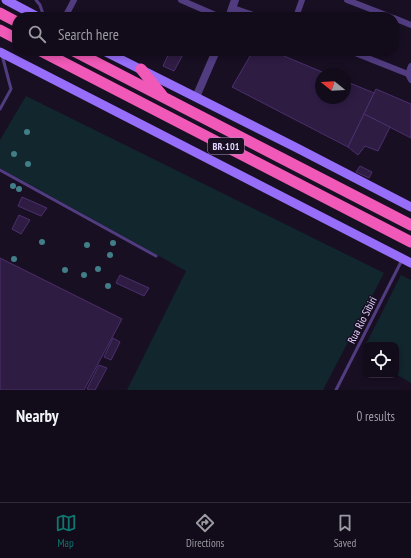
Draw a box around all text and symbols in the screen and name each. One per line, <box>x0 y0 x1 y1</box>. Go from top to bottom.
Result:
search box <box>12 12 399 56</box>
icon: search <box>26 23 48 45</box>
text: Search here <box>58 25 119 44</box>
north arrow <box>315 68 351 104</box>
road number: BR-101 <box>208 138 244 154</box>
street label: Rua Rio Sibiri <box>344 294 380 346</box>
map controls <box>363 342 399 378</box>
button: locate <box>363 342 399 378</box>
text: Nearby <box>16 405 59 427</box>
text: 0 results <box>356 408 395 425</box>
tab: Map <box>55 512 77 550</box>
tab: Directions <box>186 512 224 550</box>
tab: Saved <box>334 512 356 550</box>

